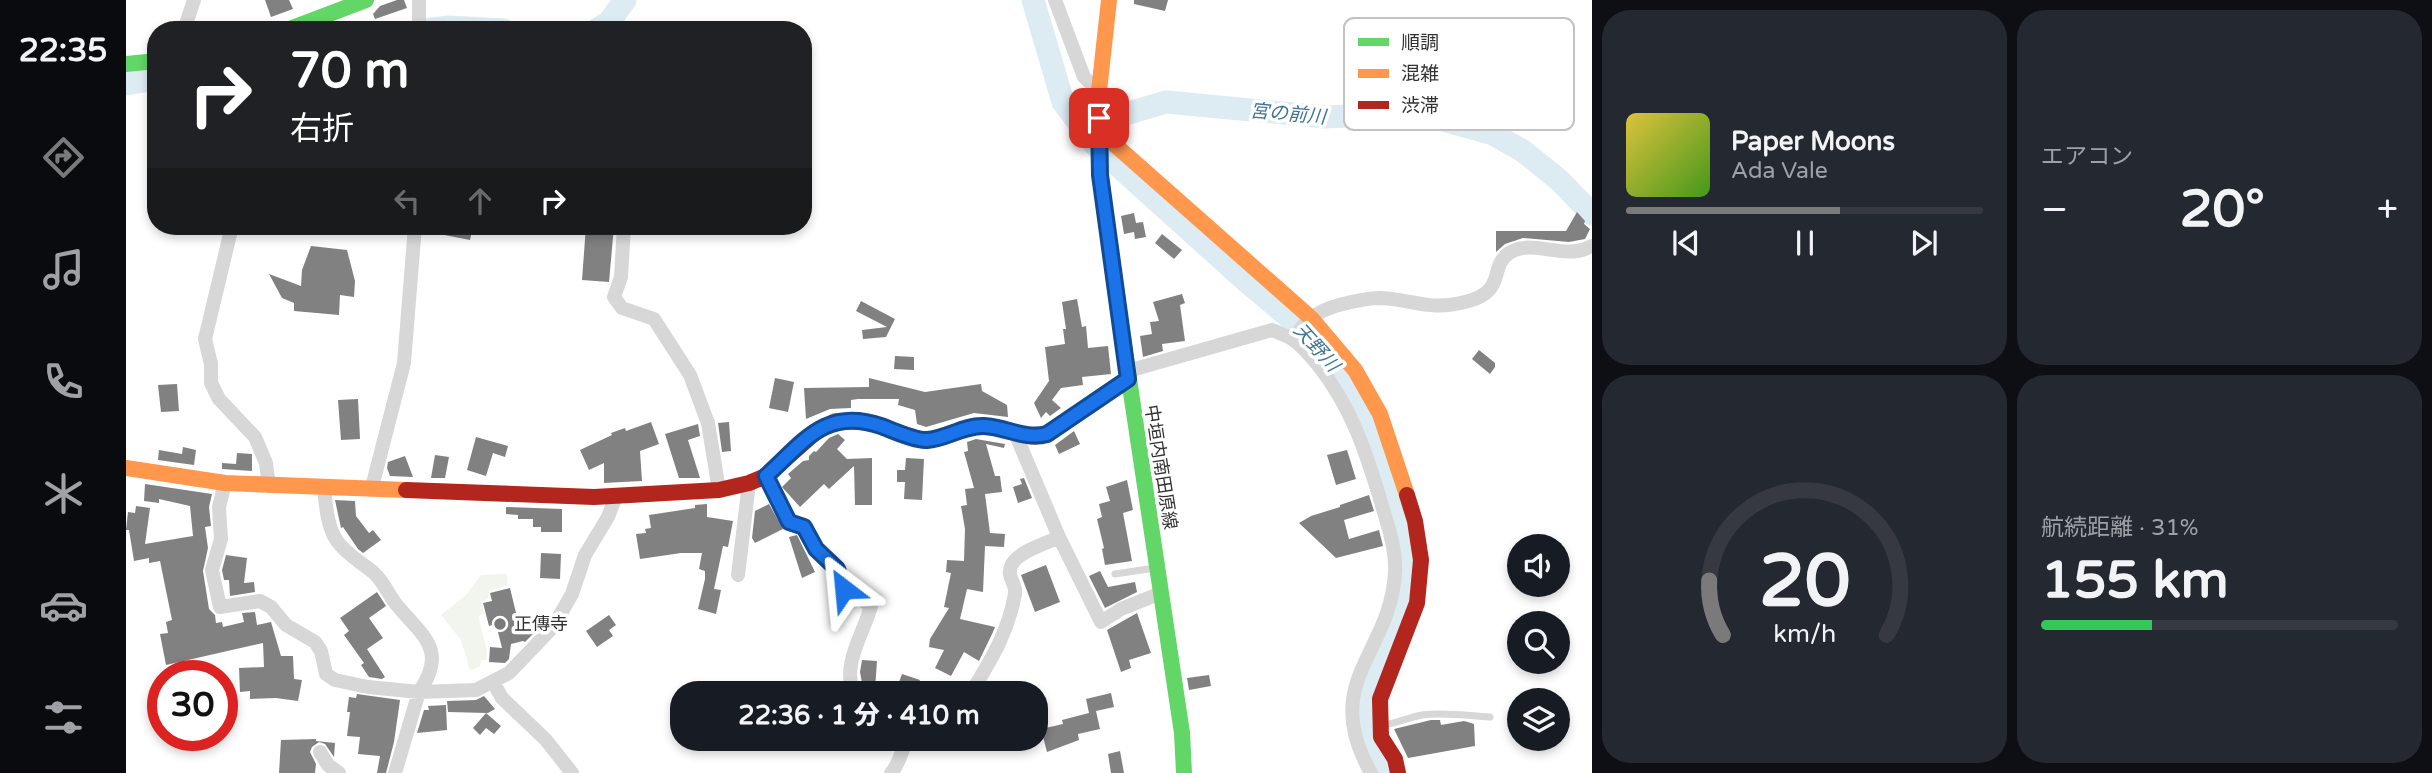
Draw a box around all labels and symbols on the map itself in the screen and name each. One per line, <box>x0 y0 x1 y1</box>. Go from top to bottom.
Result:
legend <box>1344 18 1574 130</box>
text: 順調 <box>1401 32 1439 54</box>
text: 混雑 <box>1401 63 1439 85</box>
pin <box>1069 88 1129 148</box>
text: 渋滞 <box>1401 95 1439 117</box>
water label: 宮の前川 <box>1249 100 1329 128</box>
water label: 天野川 <box>1289 319 1345 378</box>
street label: 中垣内南田原線 <box>1140 403 1182 531</box>
position arrow <box>807 552 881 626</box>
place label: 正傳寺 <box>514 613 568 635</box>
marker: 正傳寺 <box>492 616 508 632</box>
speed limit sign: 30 <box>147 660 238 751</box>

